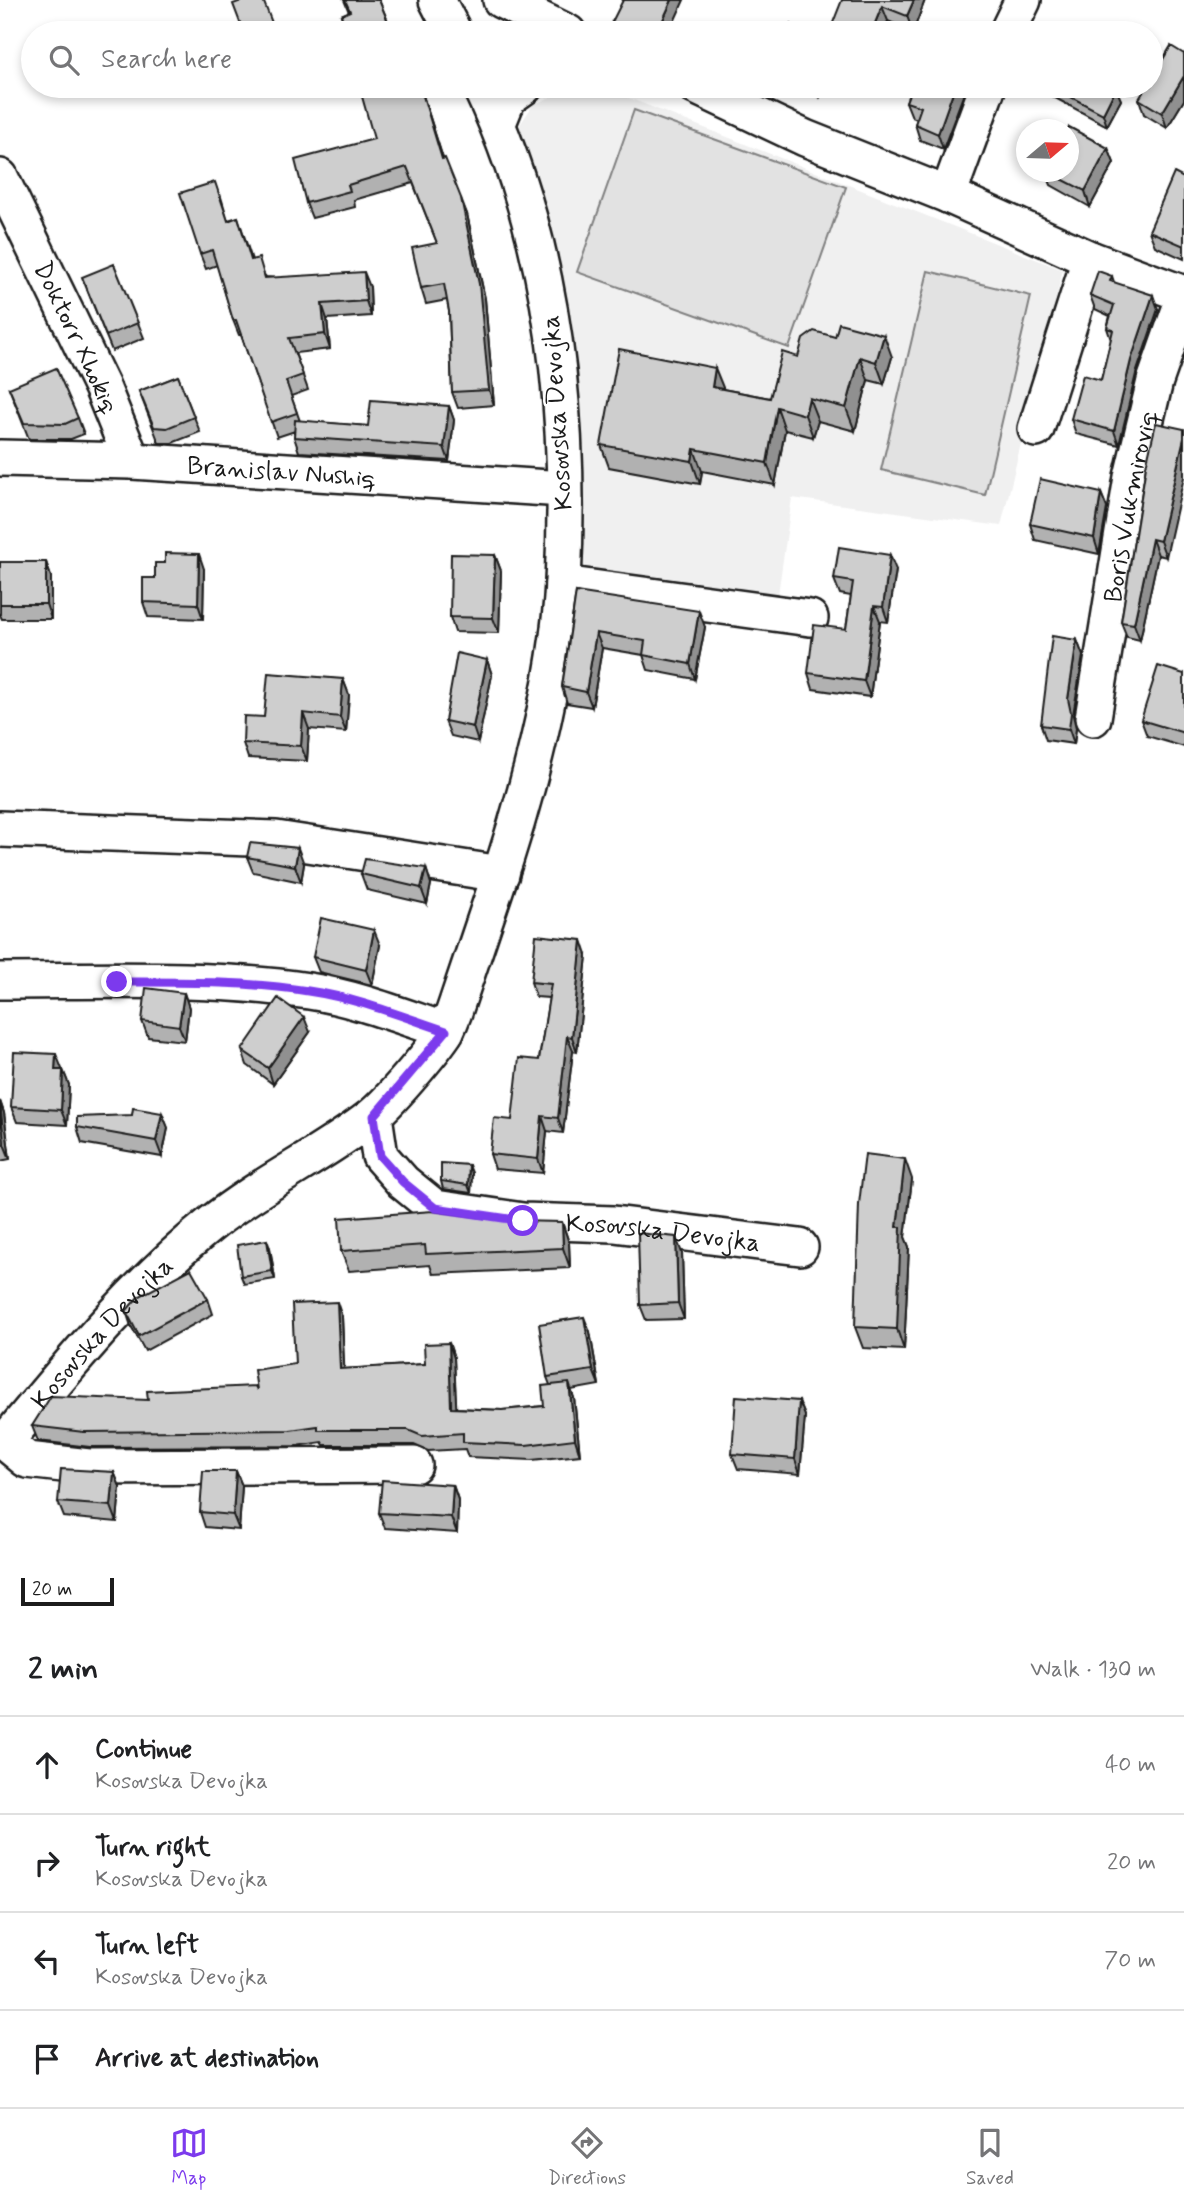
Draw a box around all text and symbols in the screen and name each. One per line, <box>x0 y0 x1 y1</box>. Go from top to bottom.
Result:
search box <box>21 21 1163 98</box>
icon: search <box>45 41 83 79</box>
text: Search here <box>101 43 232 77</box>
north arrow <box>1016 119 1079 182</box>
street label: Doktorr Xhokiq <box>25 256 126 419</box>
street label: Kosovska Devojka <box>534 314 582 512</box>
street label: Boris Vukmiroviq <box>1097 407 1166 605</box>
street label: Branislav Nushiq <box>186 450 377 496</box>
route end <box>101 966 132 997</box>
route start <box>507 1205 538 1236</box>
street label: Kosovska Devojka <box>565 1207 762 1261</box>
street label: Kosovska Devojka <box>24 1250 181 1417</box>
scale bar <box>21 1575 114 1607</box>
text: 20 m <box>32 1577 72 1602</box>
text: 2 min <box>28 1650 98 1689</box>
text: Walk · 130 m <box>1030 1655 1156 1685</box>
text: Continue <box>95 1733 192 1767</box>
icon: ahead <box>28 1746 66 1784</box>
text: 40 m <box>1105 1750 1156 1780</box>
text: Kosovska Devojka <box>95 1767 268 1797</box>
text: Turn right <box>95 1831 211 1865</box>
icon: right <box>28 1844 66 1882</box>
text: 20 m <box>1107 1848 1156 1878</box>
text: Kosovska Devojka <box>95 1865 268 1895</box>
text: Turn left <box>95 1929 199 1963</box>
icon: left <box>28 1942 66 1980</box>
text: 70 m <box>1104 1946 1156 1976</box>
text: Kosovska Devojka <box>95 1963 268 1993</box>
icon: arrive <box>28 2040 66 2078</box>
text: Arrive at destination <box>95 2042 319 2076</box>
tab: Map <box>170 2124 208 2191</box>
tab: Directions <box>548 2124 626 2191</box>
tab: Saved <box>966 2124 1014 2191</box>

